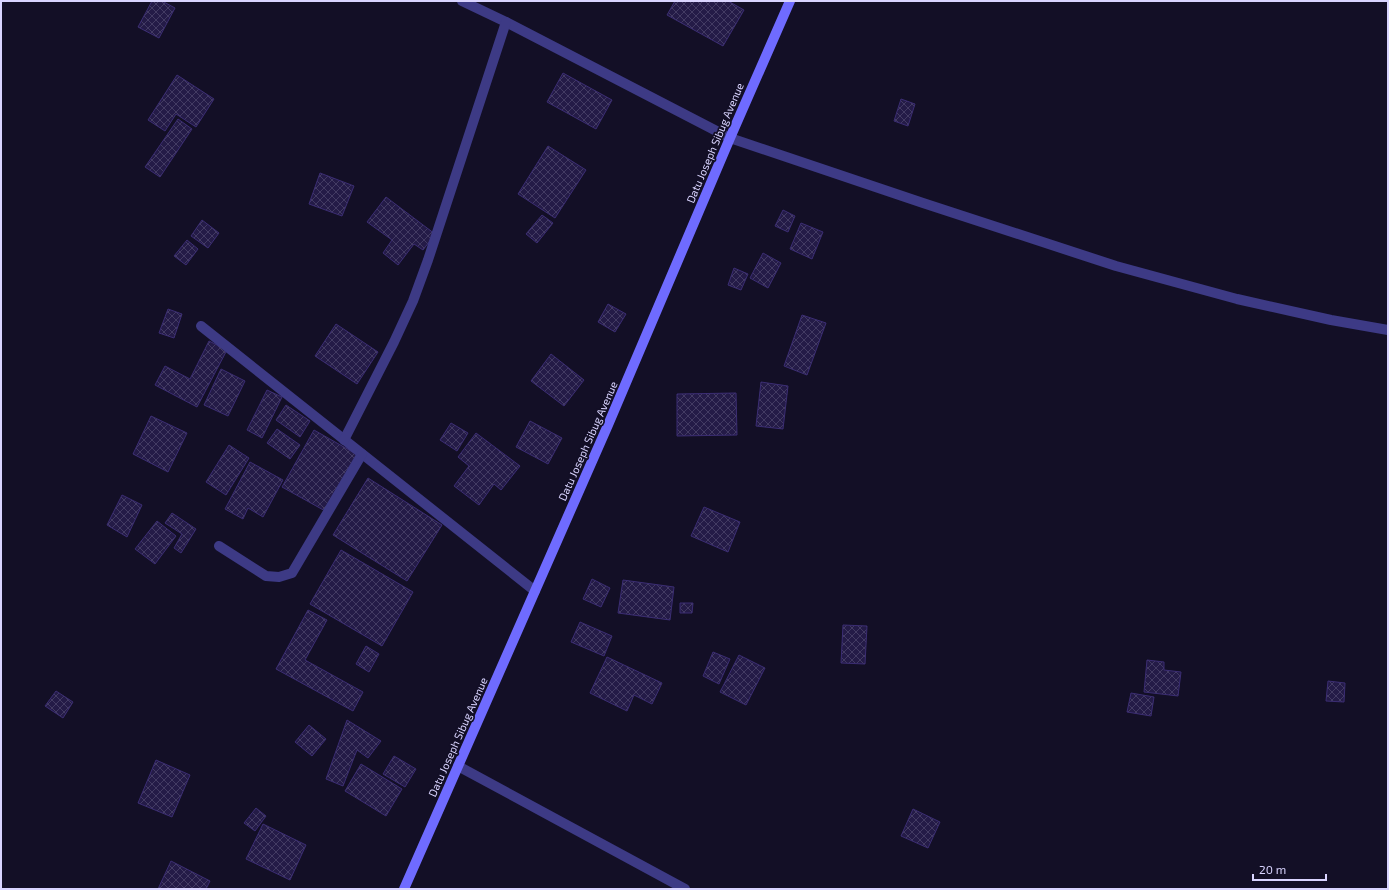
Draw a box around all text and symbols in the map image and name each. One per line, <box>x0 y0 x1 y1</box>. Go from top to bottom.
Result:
street label: Datu Joseph Sibug Avenue <box>683 81 746 205</box>
street label: Datu Joseph Sibug Avenue <box>555 379 620 503</box>
street label: Datu Joseph Sibug Avenue <box>425 675 490 799</box>
scale bar <box>1253 856 1326 882</box>
text: 20 m <box>1259 862 1286 876</box>

